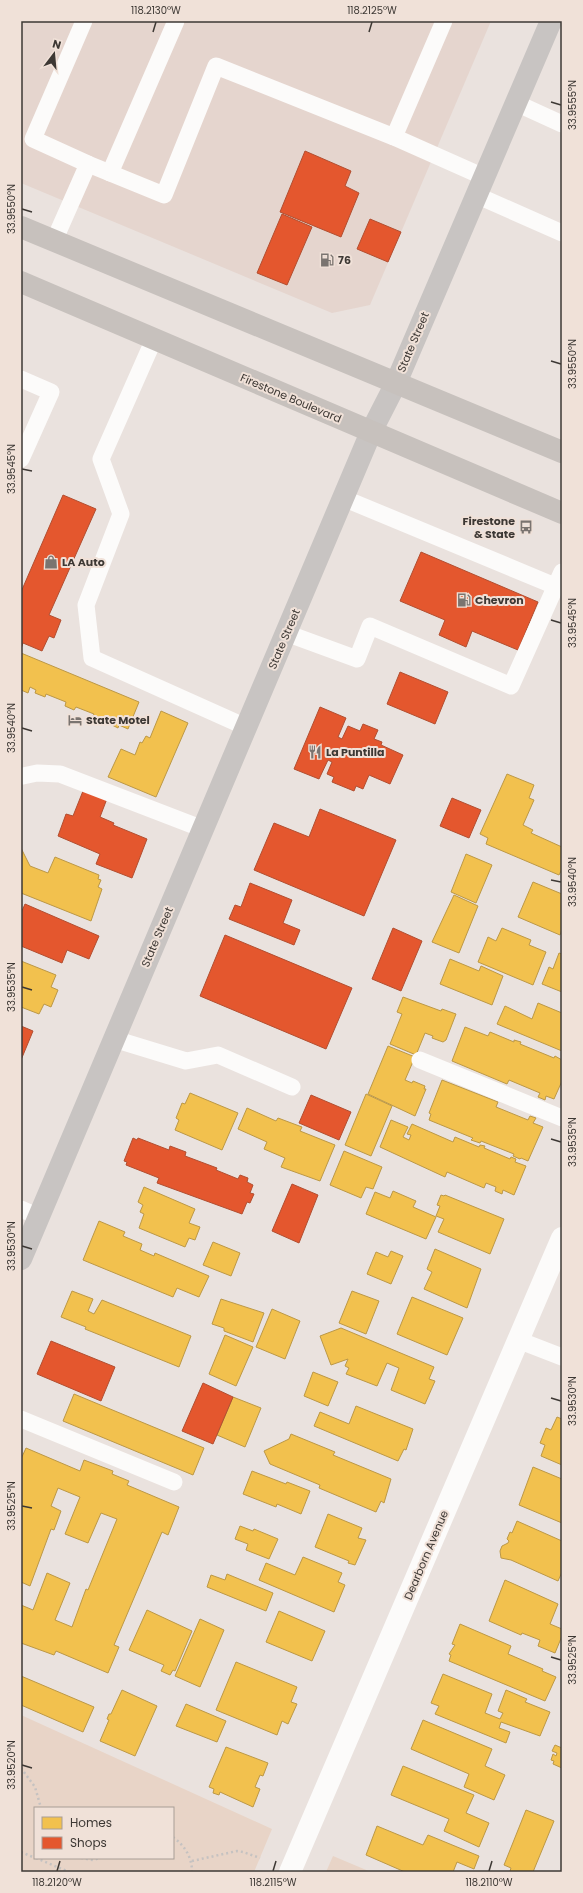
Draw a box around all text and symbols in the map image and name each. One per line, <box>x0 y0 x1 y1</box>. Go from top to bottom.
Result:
text: 118.2130°W <box>131 3 181 18</box>
text: 118.2125°W <box>347 3 397 18</box>
north arrow <box>34 34 74 74</box>
text: N <box>51 36 63 53</box>
text: 33.9555°N <box>565 80 580 130</box>
text: 33.9550°N <box>4 184 19 234</box>
fuel station icon: 76 <box>319 252 335 268</box>
place label: 76 <box>338 252 351 268</box>
street label: State Street <box>393 309 433 375</box>
text: 33.9550°N <box>565 339 580 389</box>
street label: Firestone Boulevard <box>238 369 344 427</box>
text: 33.9545°N <box>4 444 19 494</box>
place label: Firestone & State <box>462 513 515 542</box>
bus stop icon: Firestone & State <box>518 519 534 535</box>
shop icon: LA Auto <box>43 554 59 570</box>
place label: LA Auto <box>62 554 105 570</box>
fuel station icon: Chevron <box>456 592 472 608</box>
place label: Chevron <box>475 592 524 608</box>
text: 33.9545°N <box>565 598 580 648</box>
street label: State Street <box>264 606 304 672</box>
text: 33.9540°N <box>4 703 19 753</box>
hotel icon: State Motel <box>67 712 83 728</box>
place label: State Motel <box>86 712 150 728</box>
restaurant icon: La Puntilla <box>307 744 323 760</box>
place label: La Puntilla <box>326 744 384 760</box>
text: 33.9540°N <box>565 857 580 907</box>
street label: State Street <box>137 904 177 970</box>
text: 33.9535°N <box>4 962 19 1012</box>
text: 33.9535°N <box>565 1117 580 1167</box>
text: 33.9530°N <box>4 1221 19 1271</box>
text: 33.9530°N <box>565 1376 580 1426</box>
text: 33.9525°N <box>4 1481 19 1531</box>
street label: Dearborn Avenue <box>400 1508 452 1602</box>
text: 33.9525°N <box>565 1635 580 1685</box>
text: 33.9520°N <box>4 1740 19 1790</box>
legend <box>34 1807 174 1859</box>
text: Homes <box>70 1814 112 1831</box>
text: Shops <box>70 1834 107 1851</box>
text: 118.2120°W <box>32 1875 82 1890</box>
text: 118.2115°W <box>249 1875 297 1890</box>
text: 118.2110°W <box>465 1875 513 1890</box>

